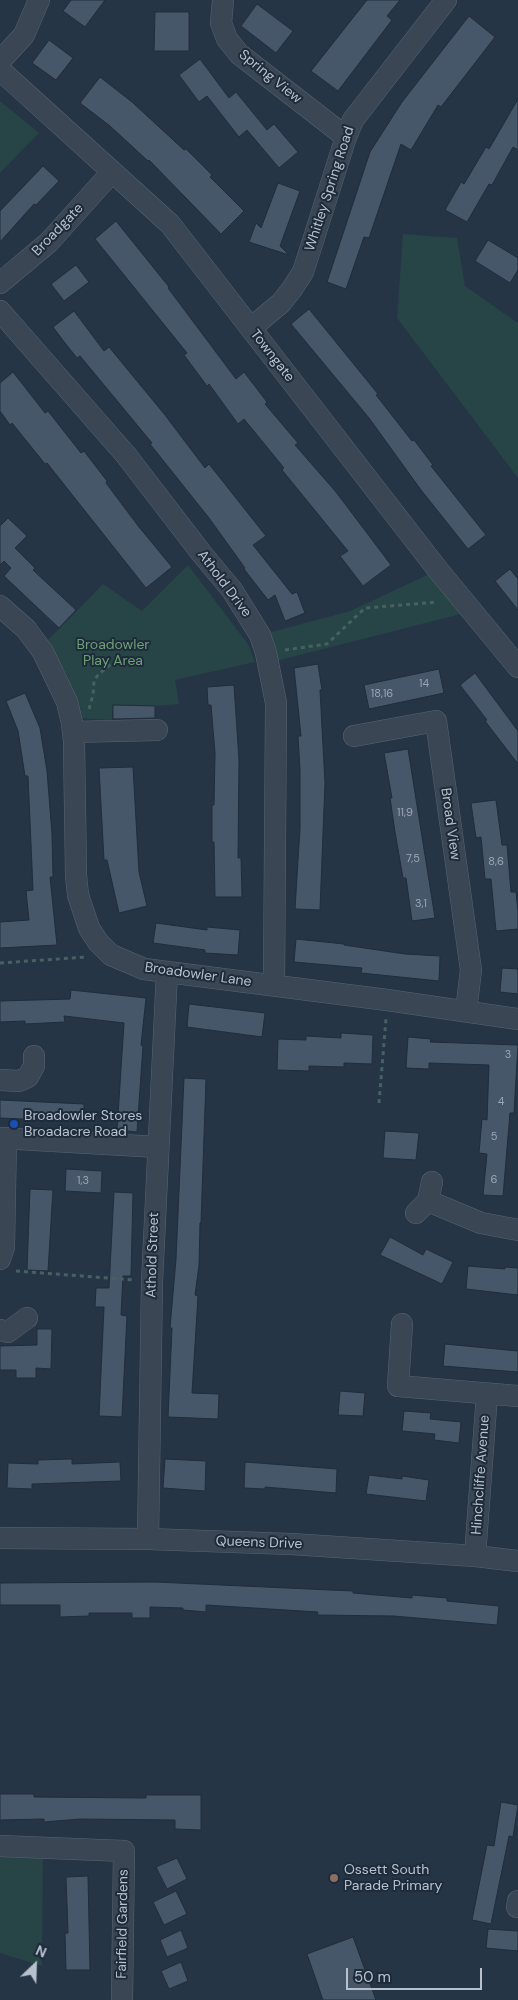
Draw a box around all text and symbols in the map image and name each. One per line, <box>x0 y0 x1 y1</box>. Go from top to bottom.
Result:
street label: Spring View <box>235 47 305 107</box>
street label: Whitley Spring Road <box>302 124 358 254</box>
street label: Broadgate <box>29 200 87 260</box>
street label: Towngate <box>246 326 298 386</box>
street label: Athold Drive <box>193 547 255 621</box>
park label: Broadowler Play Area <box>76 637 150 670</box>
house number: 14 <box>419 677 429 691</box>
house number: 18,16 <box>371 687 393 701</box>
street label: Broad View <box>437 787 463 861</box>
house number: 11,9 <box>397 806 413 820</box>
house number: 7,5 <box>406 852 420 866</box>
house number: 8,6 <box>488 855 504 869</box>
house number: 3,1 <box>415 897 427 911</box>
street label: Broadowler Lane <box>143 959 253 991</box>
house number: 3 <box>505 1048 511 1062</box>
house number: 4 <box>498 1095 504 1109</box>
place label: Broadowler Stores Broadacre Road <box>24 1108 142 1140</box>
marker: Broadowler Stores Broadacre Road <box>8 1118 20 1130</box>
house number: 5 <box>491 1130 497 1144</box>
house number: 6 <box>491 1173 497 1187</box>
house number: 1,3 <box>77 1174 89 1188</box>
street label: Athold Street <box>143 1212 163 1298</box>
street label: Hinchcliffe Avenue <box>468 1415 494 1535</box>
street label: Queens Drive <box>215 1533 303 1553</box>
place label: Ossett South Parade Primary <box>344 1862 442 1894</box>
street label: Fairfield Gardens <box>114 1869 132 1979</box>
marker: Ossett South Parade Primary <box>328 1872 340 1884</box>
north arrow <box>10 1940 60 1990</box>
text: N <box>33 1941 49 1962</box>
scale bar <box>348 1958 484 1990</box>
text: 50 m <box>354 1967 391 1987</box>

